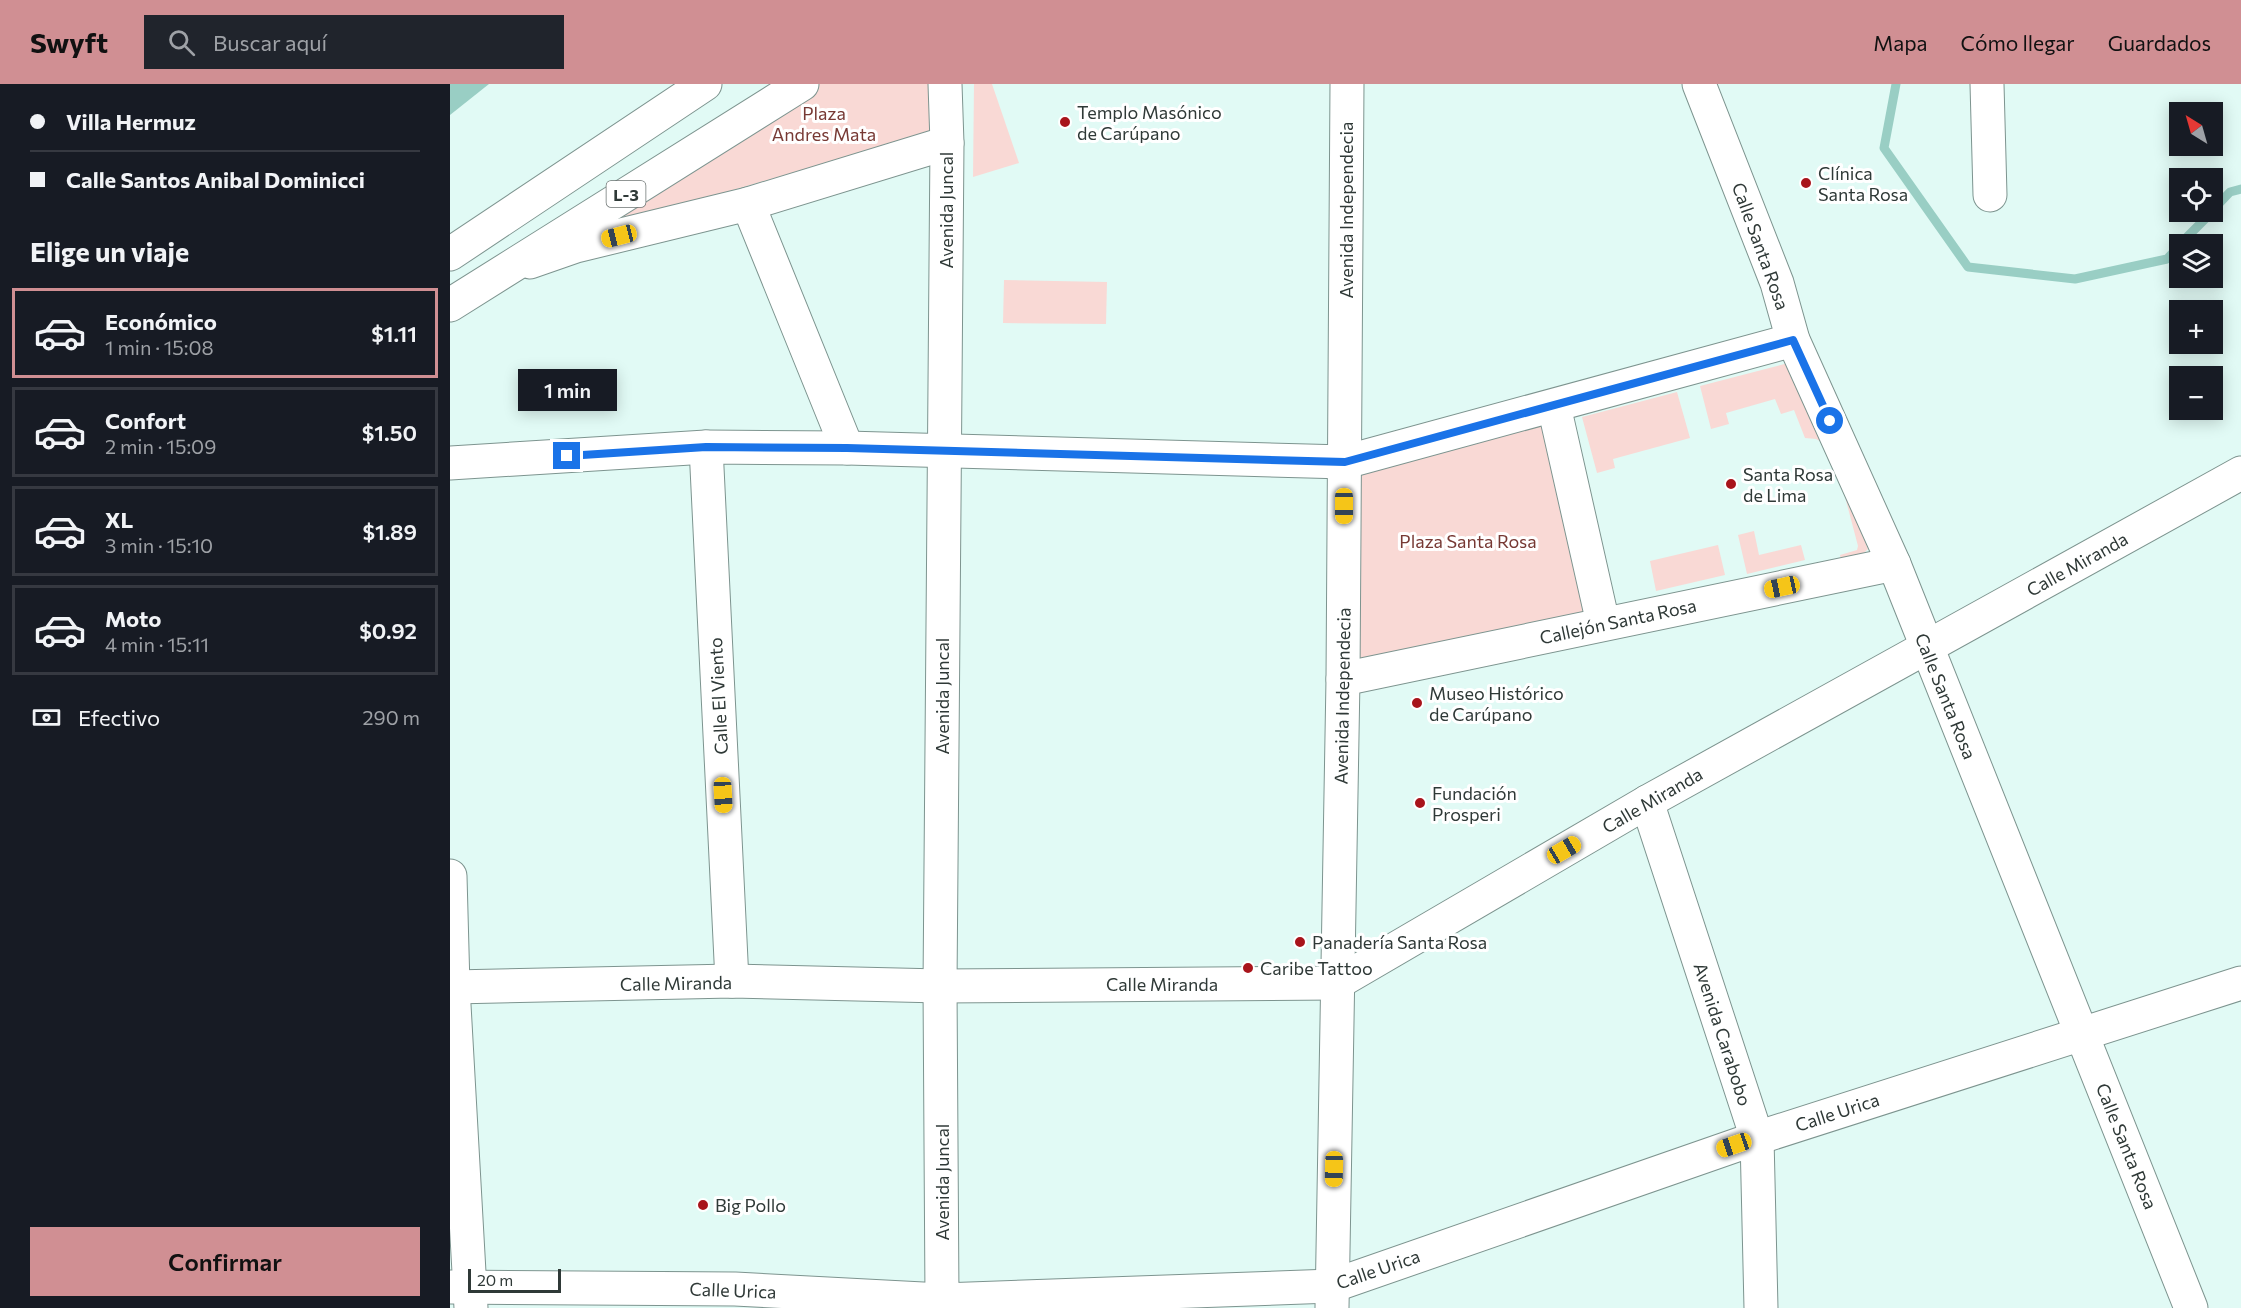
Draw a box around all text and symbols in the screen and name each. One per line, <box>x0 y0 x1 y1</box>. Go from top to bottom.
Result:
search box <box>144 15 564 69</box>
text: Swyft <box>30 25 108 59</box>
icon: search <box>165 26 198 59</box>
text: Buscar aquí <box>213 29 327 56</box>
text: Mapa <box>1873 30 1928 55</box>
text: Cómo llegar <box>1961 30 2075 55</box>
text: Guardados <box>2108 30 2211 55</box>
place label: Templo Masónico de Carúpano <box>1077 101 1222 144</box>
park label: Plaza Andres Mata <box>772 102 876 145</box>
north arrow <box>2169 102 2223 156</box>
map controls <box>2169 102 2223 420</box>
text: Villa Hermuz <box>66 108 196 135</box>
marker: Templo Masónico de Carúpano <box>1058 115 1072 129</box>
street label: Avenida Independecia <box>1335 122 1357 298</box>
street label: Avenida Juncal <box>935 152 957 268</box>
place label: Clínica Santa Rosa <box>1818 162 1908 205</box>
text: Calle Santos Anibal Dominicci <box>66 166 365 193</box>
button: locate <box>2169 168 2223 222</box>
marker: Clínica Santa Rosa <box>1799 176 1813 190</box>
street label: Calle Santa Rosa <box>1728 179 1794 313</box>
road number: L-3 <box>606 181 645 207</box>
car <box>599 223 639 249</box>
button: layers <box>2169 234 2223 288</box>
text: Elige un viaje <box>30 235 189 268</box>
button: + <box>2169 300 2223 354</box>
icon: car <box>33 306 87 360</box>
text: Económico <box>105 308 217 335</box>
text: $1.11 <box>371 320 417 347</box>
text: 1 min · 15:08 <box>105 335 214 359</box>
button: − <box>2169 366 2223 420</box>
callout: 1 min <box>518 369 616 411</box>
text: 1 min <box>544 378 591 402</box>
icon: car <box>33 405 87 459</box>
text: Confort <box>105 407 186 434</box>
route start <box>1816 407 1843 434</box>
text: $1.50 <box>362 419 417 446</box>
text: 2 min · 15:09 <box>105 434 216 458</box>
route end <box>553 442 580 469</box>
place label: Santa Rosa de Lima <box>1743 463 1833 506</box>
marker: Santa Rosa de Lima <box>1724 477 1738 491</box>
car <box>1335 488 1353 524</box>
icon: car <box>33 504 87 558</box>
text: XL <box>105 506 133 533</box>
text: $1.89 <box>362 518 417 545</box>
street label: Calle Miranda <box>2023 527 2131 601</box>
park label: Plaza Santa Rosa <box>1399 530 1537 552</box>
text: 3 min · 15:10 <box>105 533 213 557</box>
car <box>1763 574 1801 600</box>
street label: Callejón Santa Rosa <box>1538 594 1698 648</box>
icon: car <box>33 603 87 657</box>
text: Moto <box>105 605 161 632</box>
street label: Avenida Independecia <box>1329 607 1355 785</box>
text: $0.92 <box>359 617 417 644</box>
street label: Calle Santa Rosa <box>1911 630 1981 762</box>
text: 4 min · 15:11 <box>105 632 209 656</box>
street label: Calle El Viento <box>704 637 732 755</box>
street label: Avenida Juncal <box>931 638 953 754</box>
place label: Museo Histórico de Carúpano <box>1429 682 1564 725</box>
marker: Museo Histórico de Carúpano <box>1410 696 1424 710</box>
icon: cash <box>30 701 63 734</box>
text: Efectivo <box>78 704 160 731</box>
text: 290 m <box>362 705 420 729</box>
street label: Calle Miranda <box>1598 762 1706 838</box>
car <box>713 777 733 813</box>
place label: Fundación Prosperi <box>1432 782 1517 825</box>
marker: Fundación Prosperi <box>1413 796 1427 810</box>
car <box>1544 833 1584 867</box>
place label: Panadería Santa Rosa <box>1312 931 1487 953</box>
marker: Panadería Santa Rosa <box>1293 935 1307 949</box>
place label: Caribe Tattoo <box>1260 957 1373 979</box>
street label: Avenida Carabobo <box>1689 960 1757 1108</box>
marker: Caribe Tattoo <box>1241 961 1255 975</box>
street label: Calle Miranda <box>620 971 732 995</box>
street label: Calle Miranda <box>1106 973 1218 995</box>
street label: Calle Santa Rosa <box>2092 1080 2162 1212</box>
street label: Calle Urica <box>1792 1088 1882 1136</box>
street label: Avenida Juncal <box>931 1124 953 1240</box>
car <box>1714 1131 1754 1159</box>
car <box>1325 1151 1343 1187</box>
place label: Big Pollo <box>715 1194 786 1216</box>
marker: Big Pollo <box>696 1198 710 1212</box>
button: Confirmar <box>30 1227 420 1296</box>
street label: Calle Urica <box>1333 1244 1423 1294</box>
scale bar <box>468 1266 561 1294</box>
text: 20 m <box>477 1270 513 1289</box>
street label: Calle Urica <box>689 1277 777 1303</box>

